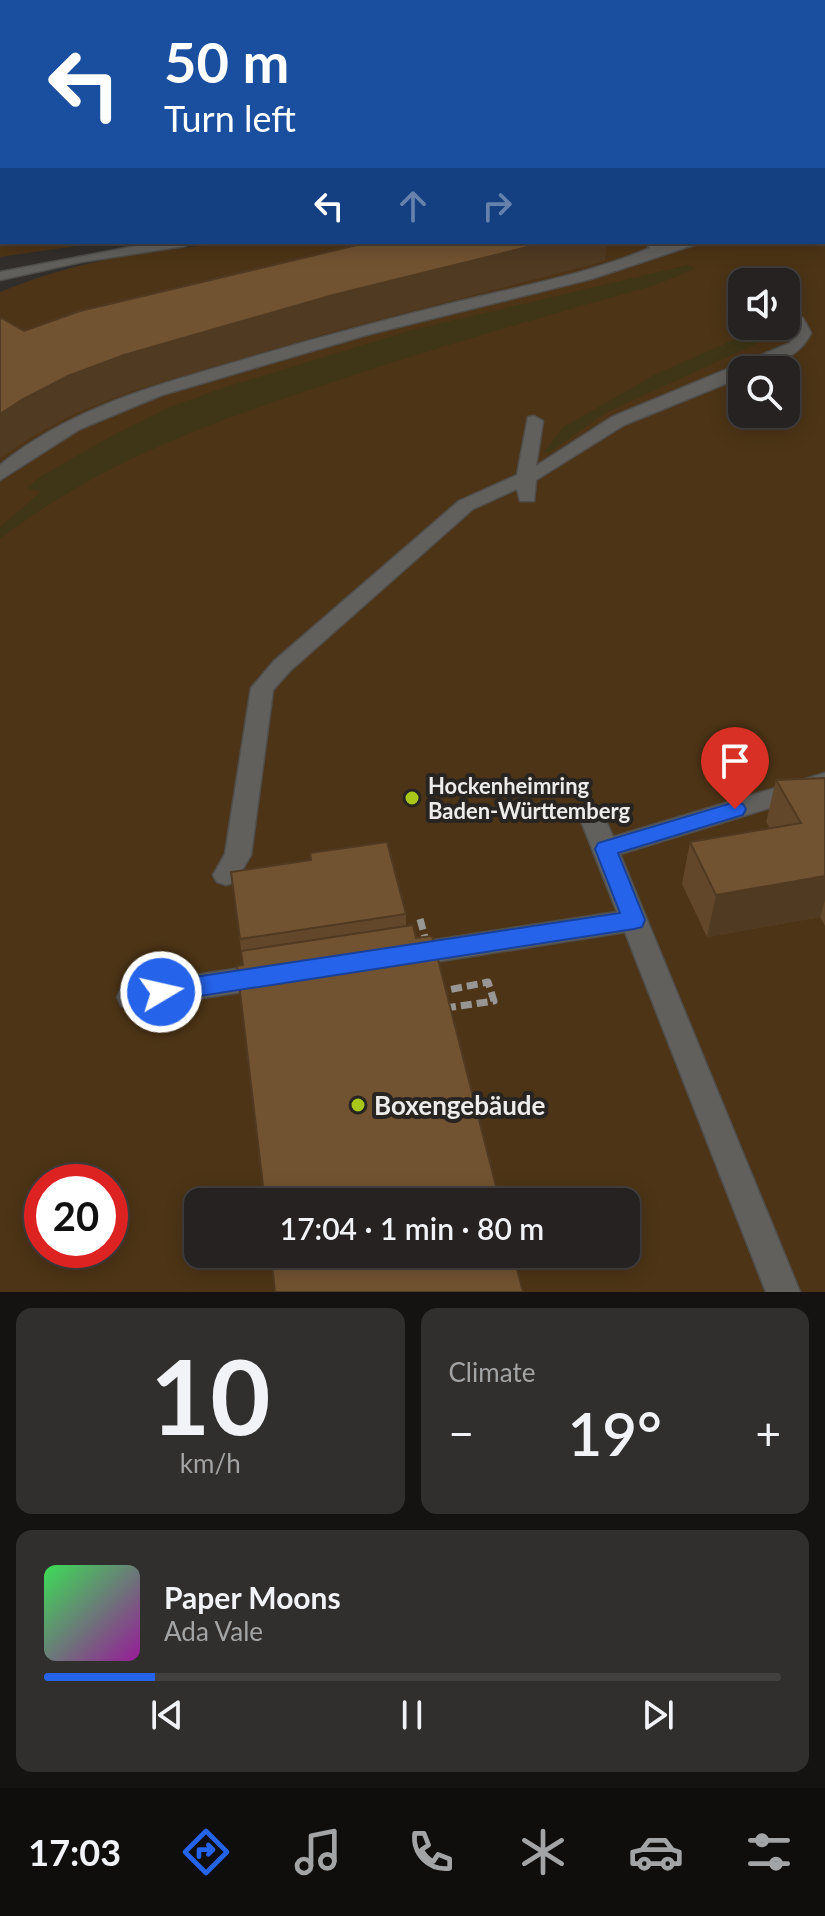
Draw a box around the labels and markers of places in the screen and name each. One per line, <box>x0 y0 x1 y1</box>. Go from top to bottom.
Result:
pin <box>701 727 769 809</box>
place label: Hockenheimring Baden-Württemberg <box>428 772 631 824</box>
marker: Hockenheimring Baden-Württemberg <box>403 789 421 807</box>
place label: Boxengebäude <box>374 1089 546 1121</box>
marker: Boxengebäude <box>349 1096 367 1114</box>

